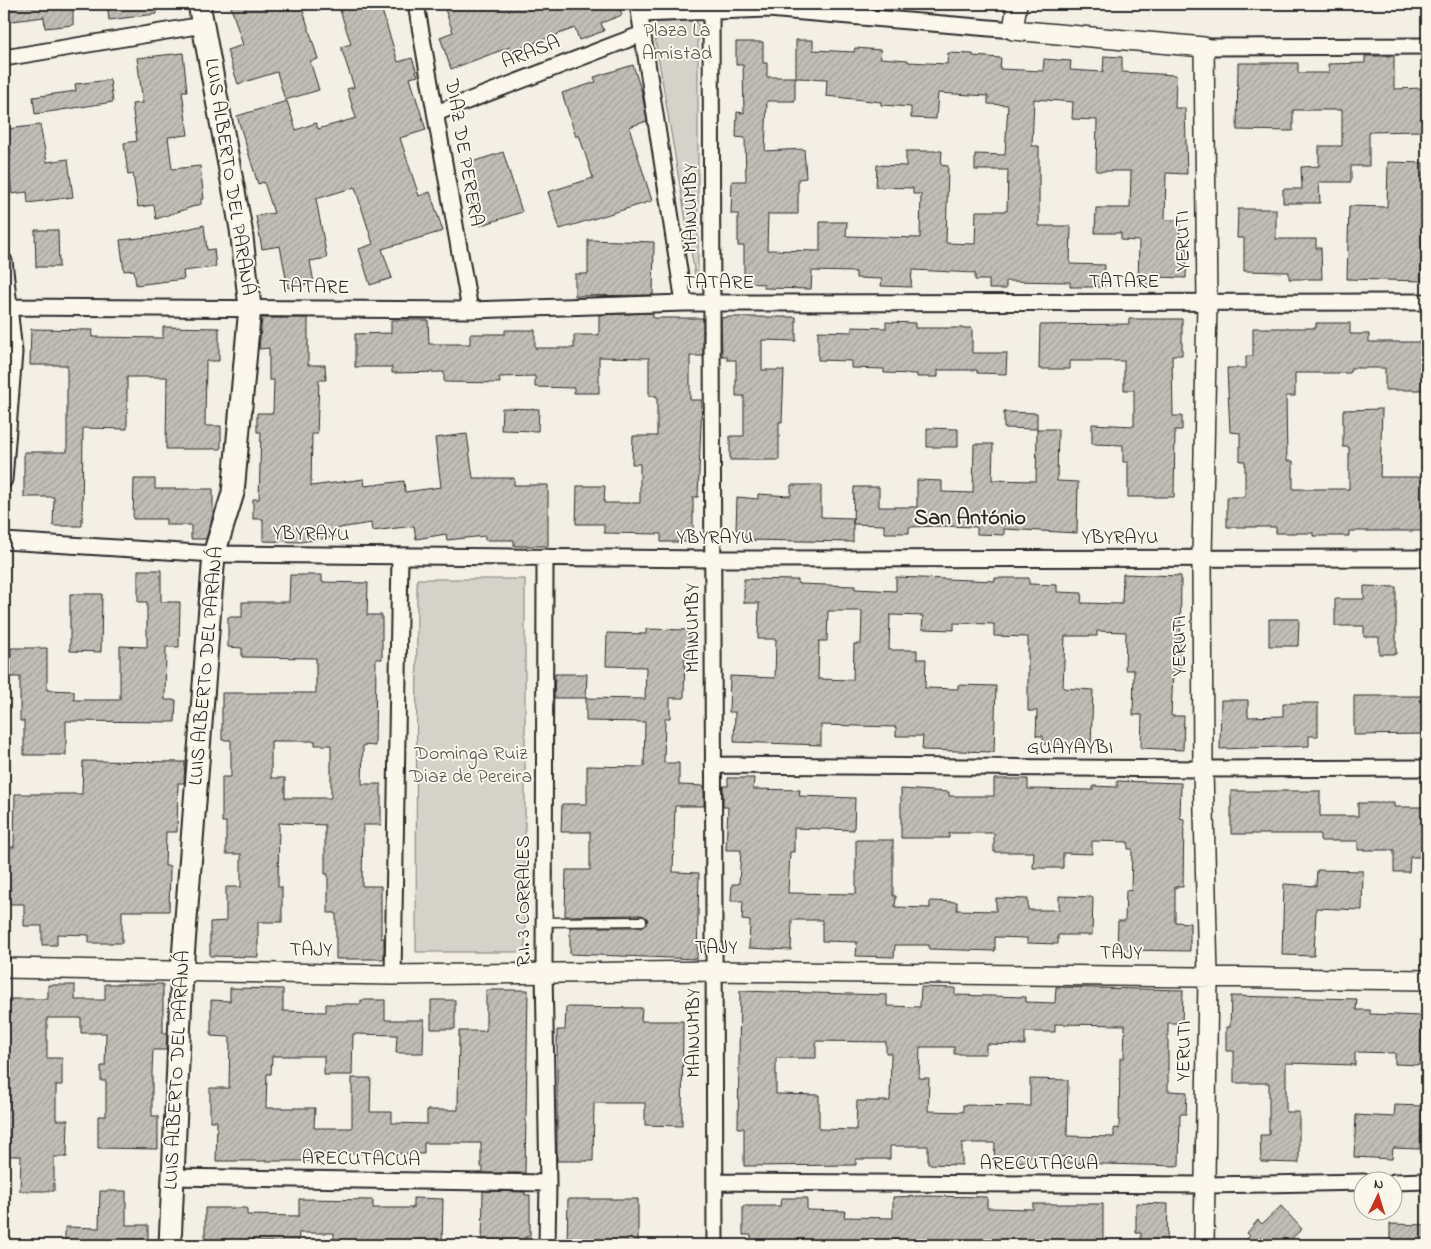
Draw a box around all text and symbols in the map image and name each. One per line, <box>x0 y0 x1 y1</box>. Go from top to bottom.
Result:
park label: Plaza La Amistad <box>642 17 712 69</box>
street label: ARASA <box>497 29 565 77</box>
street label: LUIS ALBERTO DEL PARANÁ <box>196 56 262 298</box>
street label: DIAZ DE PERERA <box>436 76 490 229</box>
street label: MAINUMBY <box>677 163 706 253</box>
street label: YERUTI <box>1169 210 1199 272</box>
street label: TATARE <box>1089 268 1159 297</box>
street label: TATARE <box>684 269 754 298</box>
street label: TATARE <box>278 273 350 303</box>
district label: San António <box>914 503 1026 535</box>
street label: YBYRAYU <box>272 520 350 550</box>
street label: YBYRAYU <box>676 524 754 553</box>
street label: YBYRAYU <box>1081 524 1159 553</box>
street label: LUIS ALBERTO DEL PARANÁ <box>182 545 232 787</box>
street label: MAINUMBY <box>679 583 708 673</box>
street label: YERUTI <box>1166 615 1195 677</box>
street label: GUAYAYBI <box>1027 734 1113 763</box>
park label: Dominga Ruiz Diaz de Pereira <box>409 740 532 792</box>
street label: R.I. 3 CORRALES <box>510 835 539 967</box>
street label: TAJY <box>695 934 737 963</box>
street label: TAJY <box>289 936 333 966</box>
street label: TAJY <box>1099 939 1143 969</box>
street label: LUIS ALBERTO DEL PARANÁ <box>157 950 199 1190</box>
street label: MAINUMBY <box>680 988 709 1078</box>
street label: YERUTI <box>1170 1020 1200 1082</box>
street label: ARECUTACUA <box>301 1144 421 1176</box>
street label: ARECUTACUA <box>980 1150 1098 1179</box>
north arrow <box>1354 1172 1404 1222</box>
text: N <box>1373 1174 1384 1195</box>

